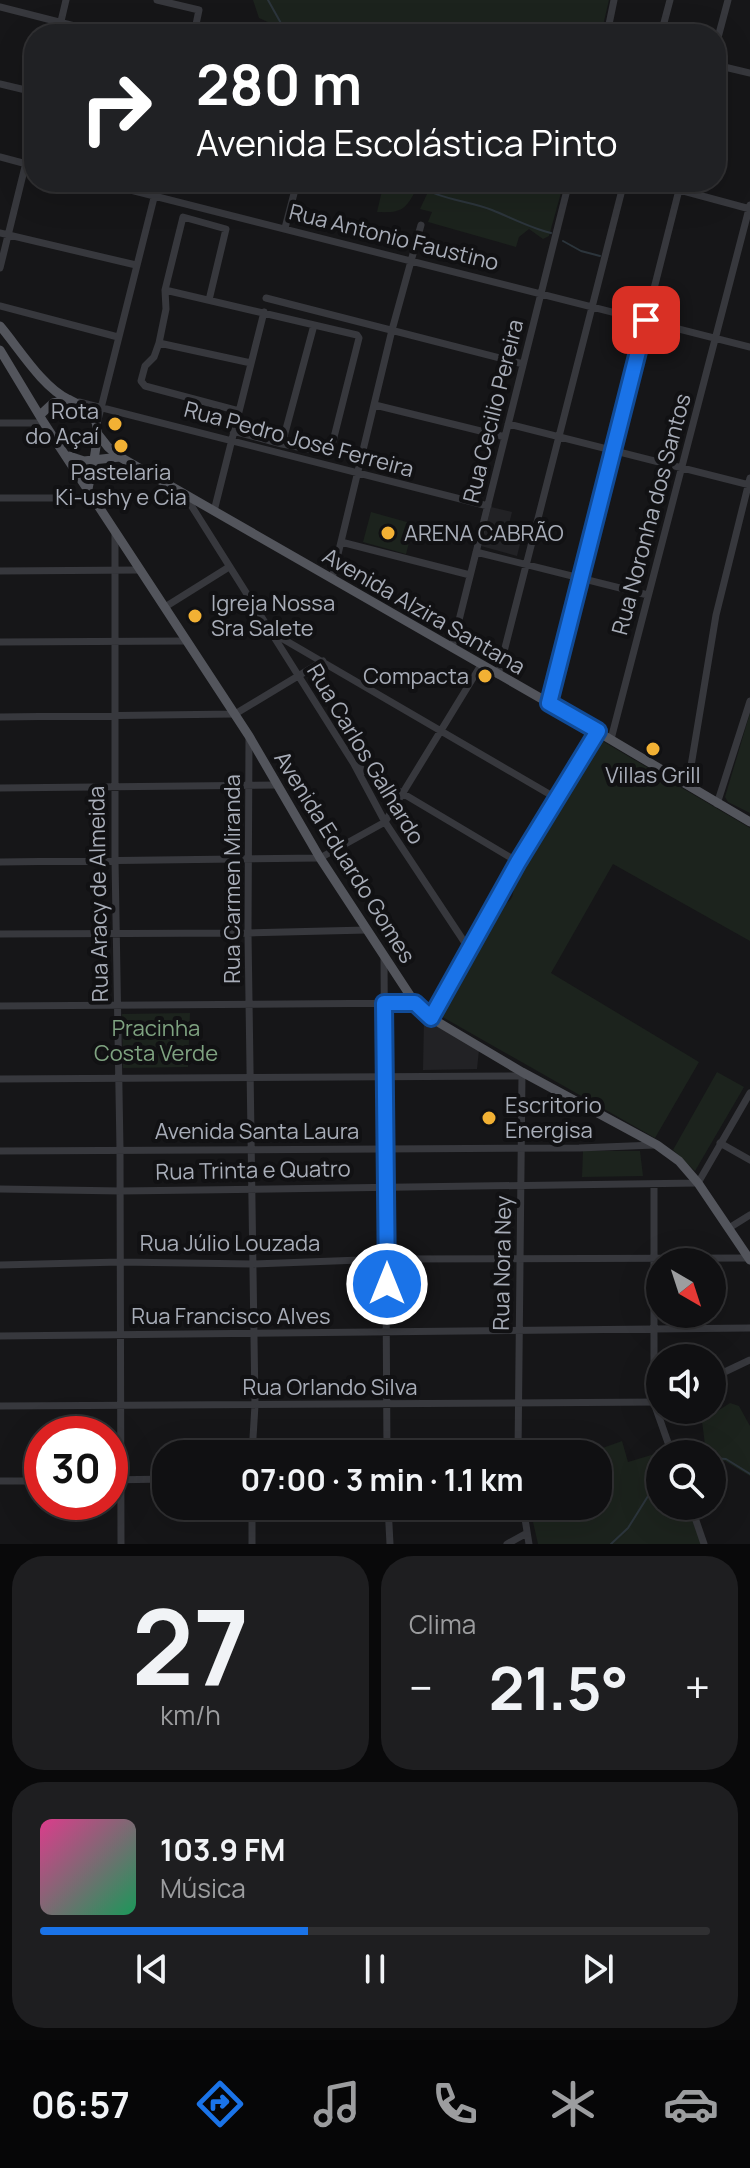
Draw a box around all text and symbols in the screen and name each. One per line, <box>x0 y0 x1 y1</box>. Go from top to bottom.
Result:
text: 280 m <box>196 45 362 122</box>
icon: right <box>64 56 168 160</box>
text: Avenida Escolástica Pinto <box>196 118 618 167</box>
street label: Rua Antonio Faustino <box>286 196 502 278</box>
pin <box>612 286 680 354</box>
icon: arrive <box>624 298 668 342</box>
street label: Rua Cecilio Pereira <box>456 316 530 506</box>
street label: Rua Noronha dos Santos <box>604 390 698 638</box>
street label: Rua Pedro José Ferreira <box>181 394 417 484</box>
place label: Rota do Açaí <box>25 396 99 451</box>
marker: Rota do Açaí <box>106 415 124 433</box>
marker: Pastelaria Ki-ushy e Cia <box>112 437 130 455</box>
place label: Pastelaria Ki-ushy e Cia <box>55 457 187 512</box>
place label: ARENA CABRÃO <box>404 518 564 548</box>
marker: ARENA CABRÃO <box>379 524 397 542</box>
street label: Avenida Alzira Santana <box>317 541 531 681</box>
place label: Igreja Nossa Sra Salete <box>211 588 335 643</box>
marker: Igreja Nossa Sra Salete <box>186 607 204 625</box>
street label: Rua Carlos Galhardo <box>300 658 432 850</box>
place label: Compacta <box>363 661 469 691</box>
marker: Compacta <box>476 667 494 685</box>
marker: Villas Grill <box>644 740 662 758</box>
street label: Avenida Eduardo Gomes <box>267 745 423 969</box>
place label: Villas Grill <box>605 760 701 790</box>
street label: Rua Carmen Miranda <box>217 774 247 984</box>
street label: Rua Aracy de Almeida <box>81 786 115 1002</box>
park label: Pracinha Costa Verde <box>94 1013 218 1068</box>
place label: Escritorio Energisa <box>505 1090 602 1145</box>
marker: Escritorio Energisa <box>480 1109 498 1127</box>
street label: Avenida Santa Laura <box>155 1116 359 1146</box>
street label: Rua Trinta e Quatro <box>155 1153 351 1187</box>
street label: Rua Nora Ney <box>486 1195 518 1331</box>
street label: Rua Júlio Louzada <box>140 1228 320 1258</box>
position arrow <box>345 1242 429 1326</box>
north arrow <box>646 1248 726 1328</box>
map controls <box>646 1248 726 1520</box>
street label: Rua Francisco Alves <box>131 1301 331 1331</box>
button: sound <box>646 1344 726 1424</box>
street label: Rua Orlando Silva <box>243 1372 417 1402</box>
speed limit sign: 30 <box>24 1416 128 1520</box>
button: search <box>646 1440 726 1520</box>
text: 07:00 · 3 min · 1.1 km <box>241 1459 523 1500</box>
text: 27 <box>132 1574 249 1716</box>
text: Clima <box>409 1606 476 1642</box>
text: 21.5° <box>489 1646 629 1728</box>
text: − <box>409 1657 433 1717</box>
text: + <box>685 1657 710 1717</box>
text: km/h <box>160 1697 221 1733</box>
text: 103.9 FM <box>160 1829 285 1870</box>
text: Música <box>160 1870 246 1906</box>
icon: previous <box>130 1947 174 1991</box>
icon: pause <box>353 1947 397 1991</box>
icon: next <box>576 1947 620 1991</box>
icon: directions <box>192 2076 248 2132</box>
icon: music <box>309 2076 365 2132</box>
icon: phone <box>427 2076 483 2132</box>
icon: climate <box>545 2076 601 2132</box>
icon: car <box>663 2076 719 2132</box>
text: 06:57 <box>31 2080 130 2129</box>

